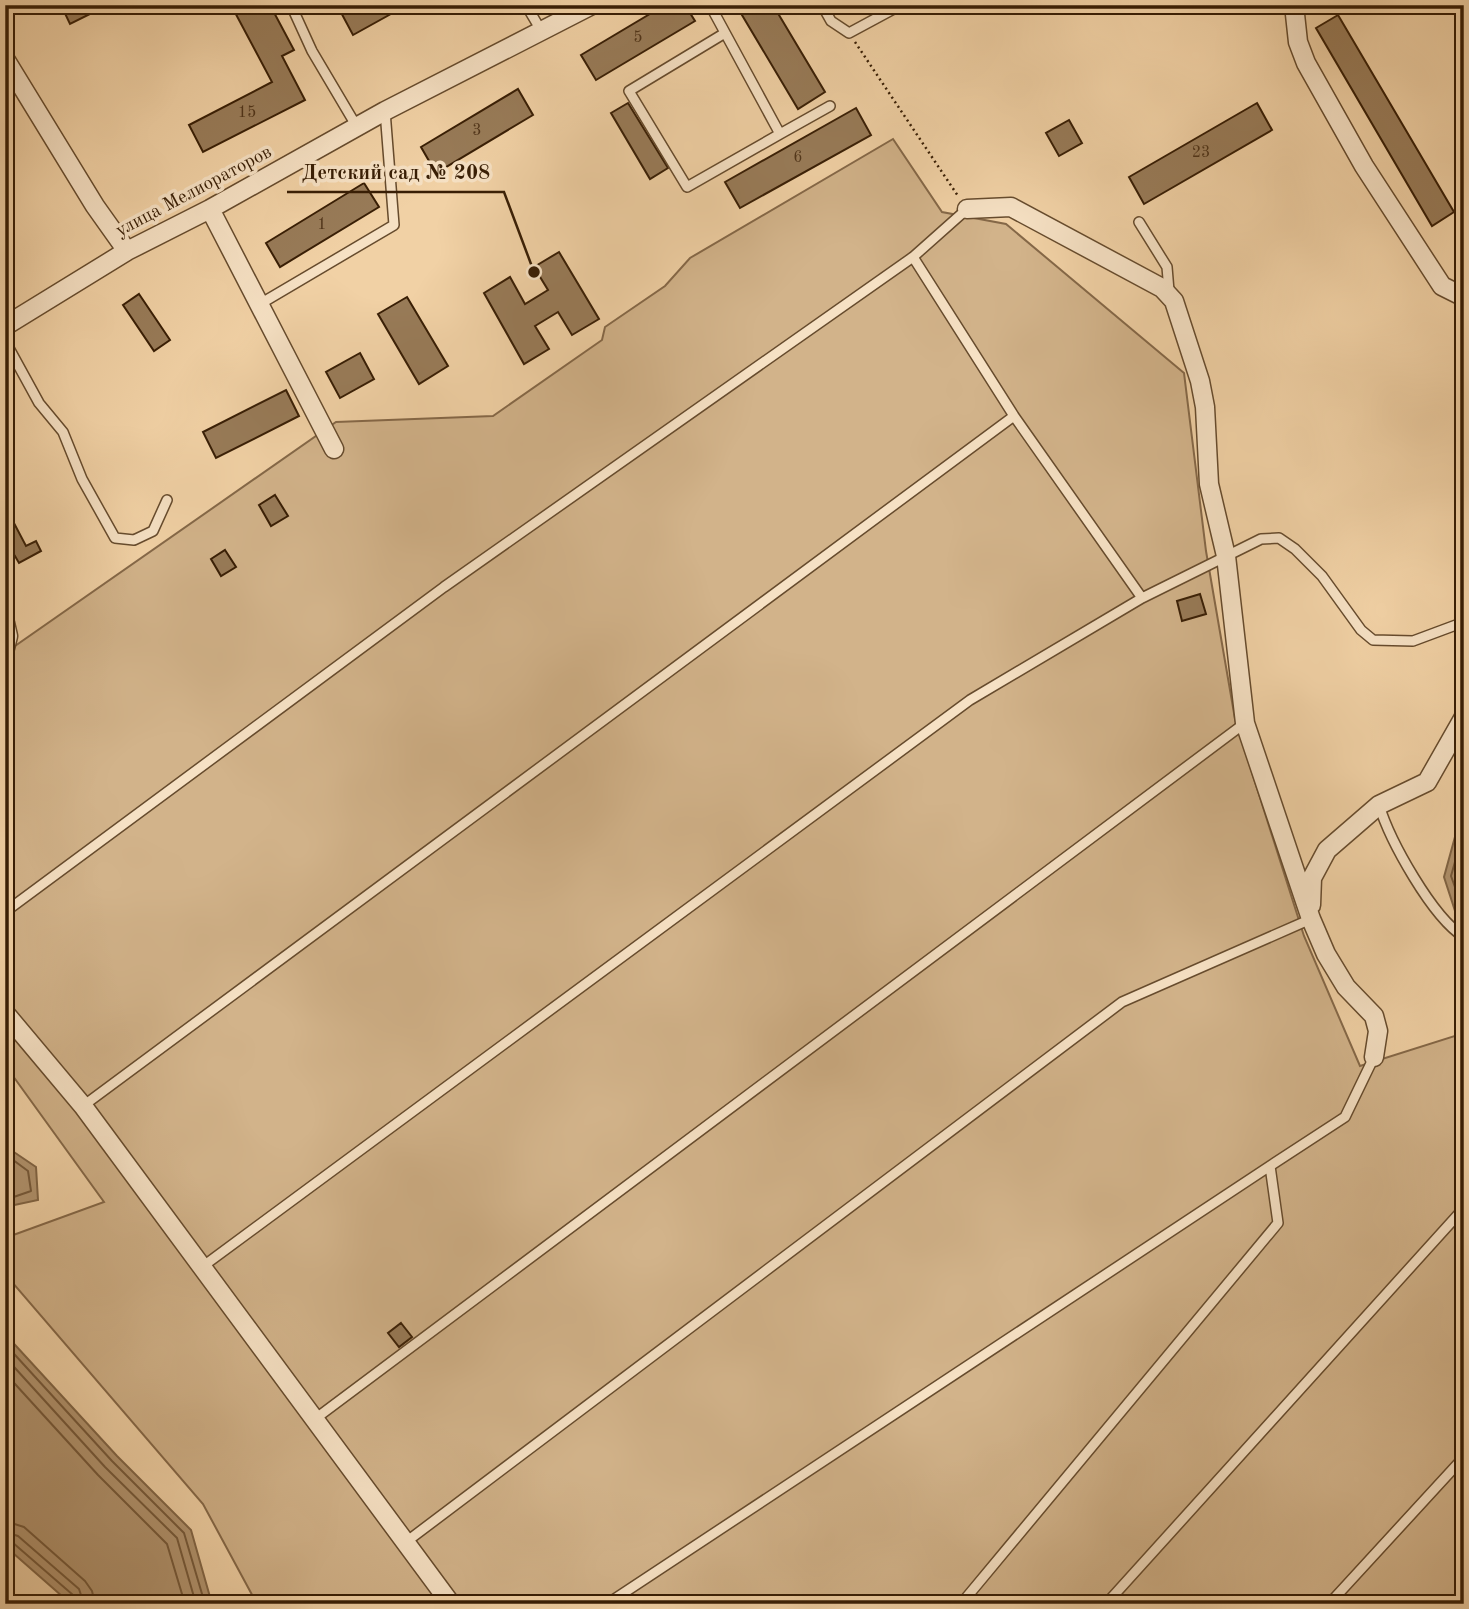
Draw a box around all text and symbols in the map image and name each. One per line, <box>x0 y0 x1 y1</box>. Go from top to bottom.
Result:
house number: 5 <box>633 30 643 46</box>
house number: 15 <box>238 105 256 121</box>
house number: 3 <box>472 123 482 139</box>
street label: улица Мелиораторов <box>113 143 275 241</box>
house number: 23 <box>1192 145 1210 161</box>
callout: Детский сад № 208 <box>287 150 504 192</box>
house number: 6 <box>793 150 803 166</box>
text: Детский сад № 208 <box>302 163 490 184</box>
house number: 1 <box>317 217 327 233</box>

